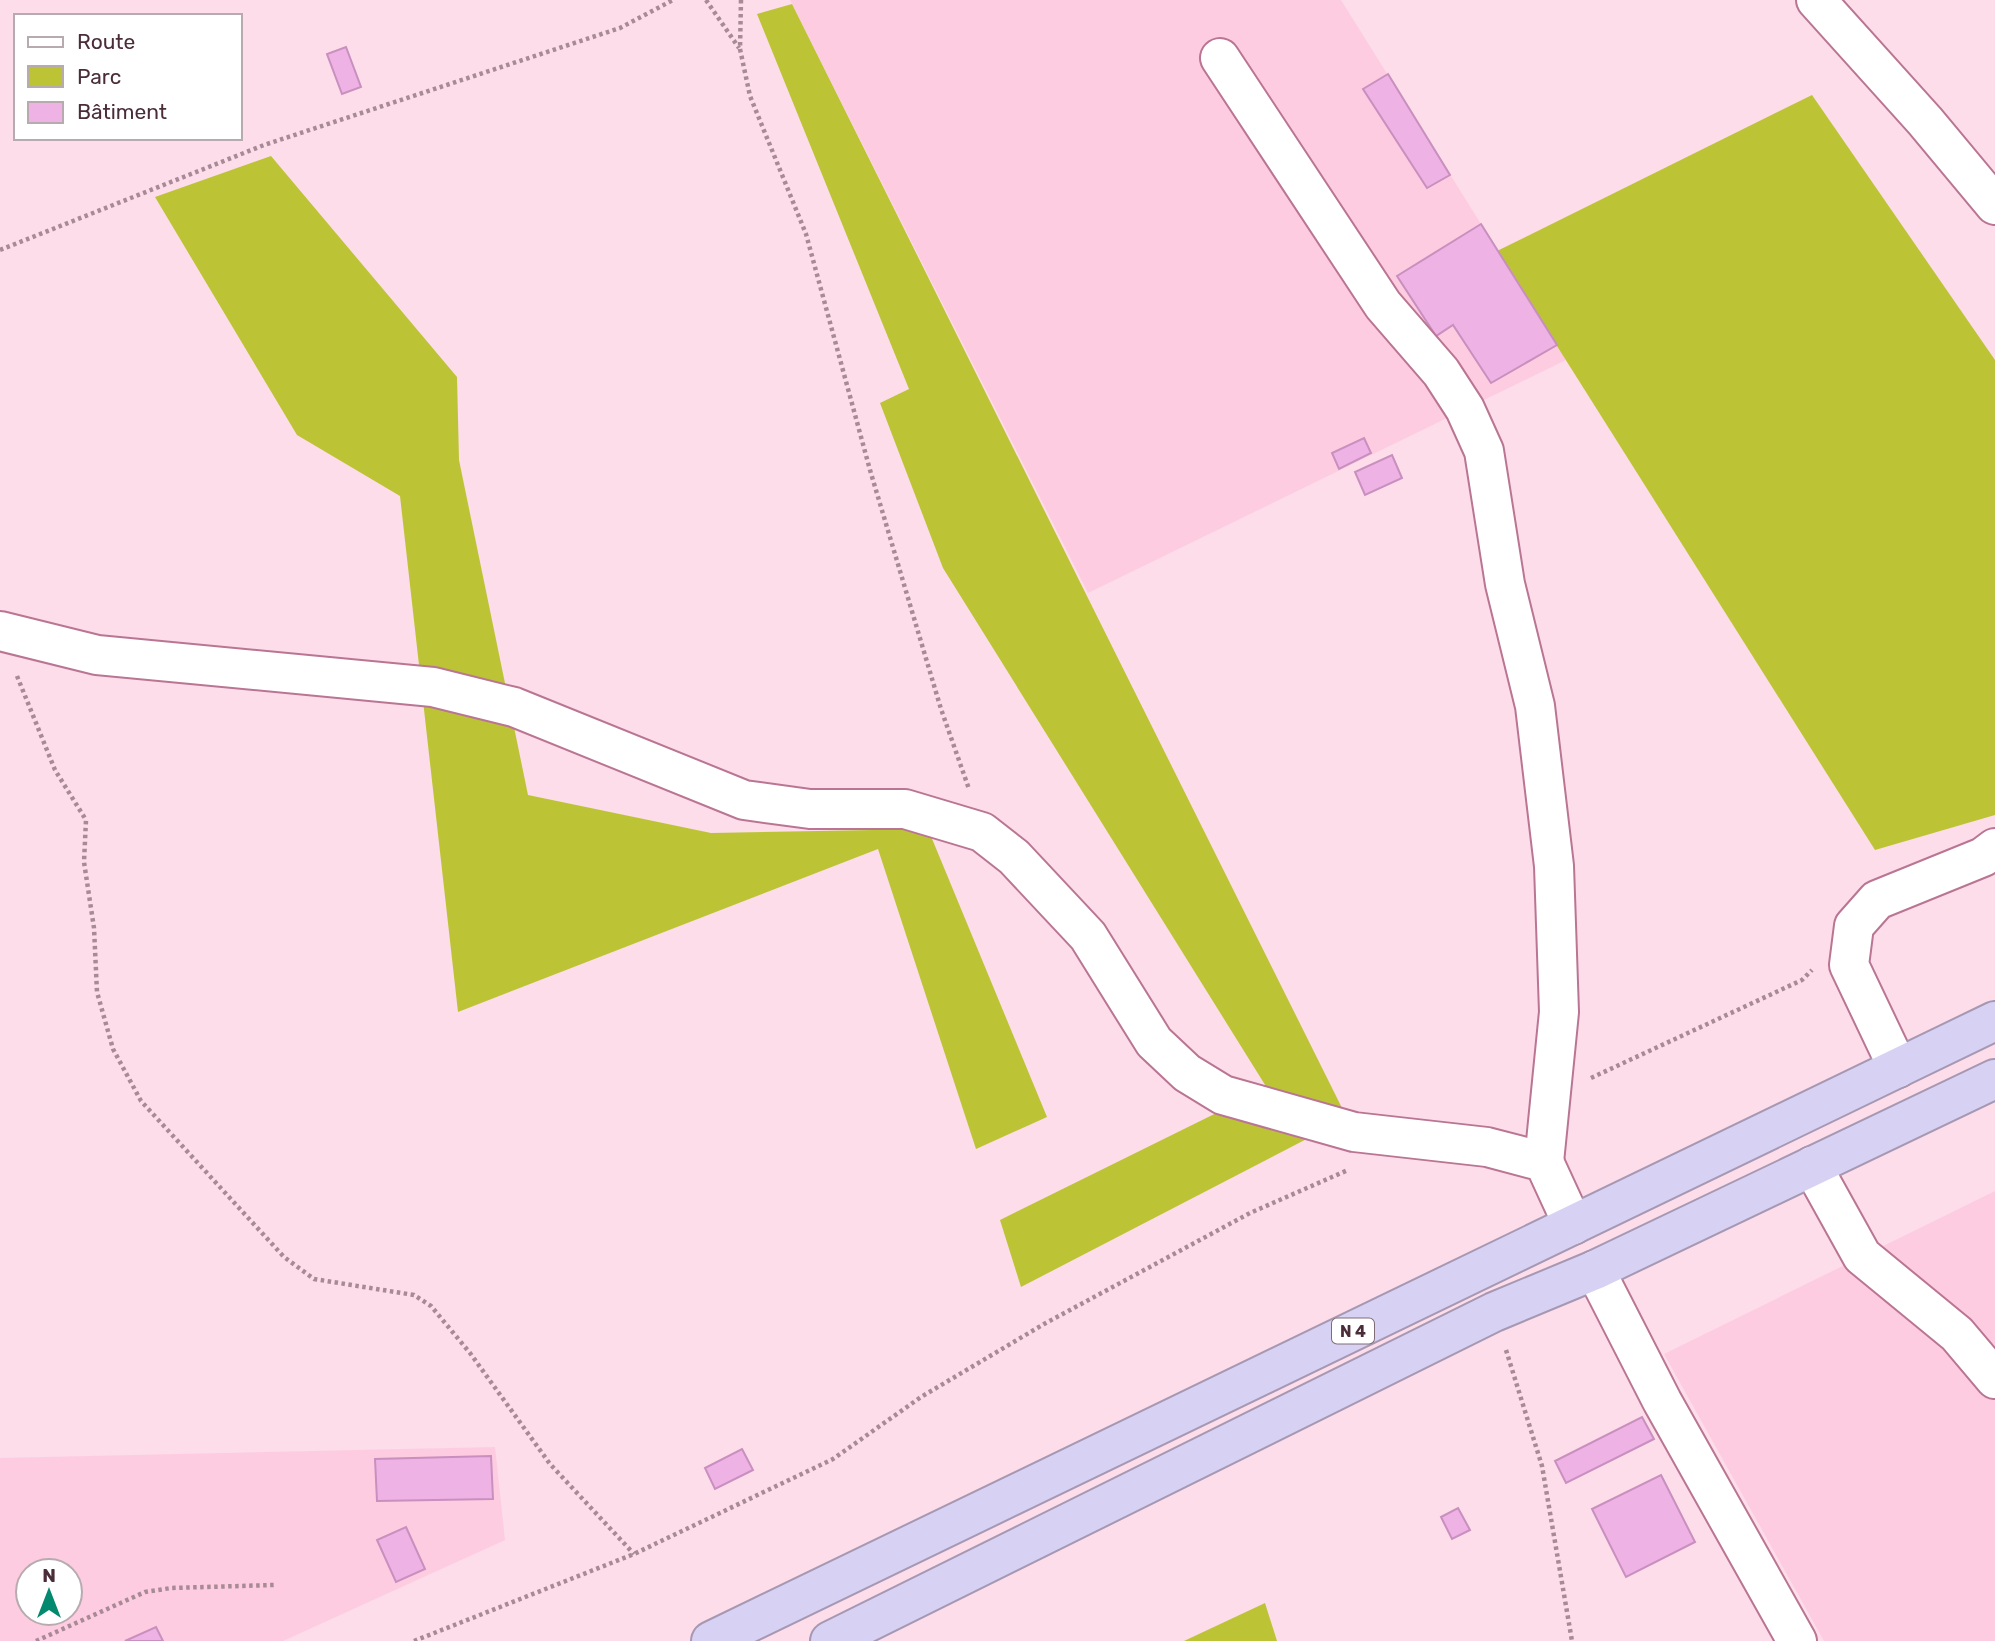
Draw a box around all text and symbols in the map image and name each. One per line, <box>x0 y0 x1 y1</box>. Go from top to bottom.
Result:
legend <box>14 14 242 140</box>
text: Route <box>77 29 135 54</box>
text: Parc <box>77 64 121 89</box>
text: Bâtiment <box>77 99 167 124</box>
road number: N 4 <box>1332 1318 1374 1344</box>
north arrow <box>14 1557 84 1627</box>
text: N <box>42 1564 56 1587</box>

